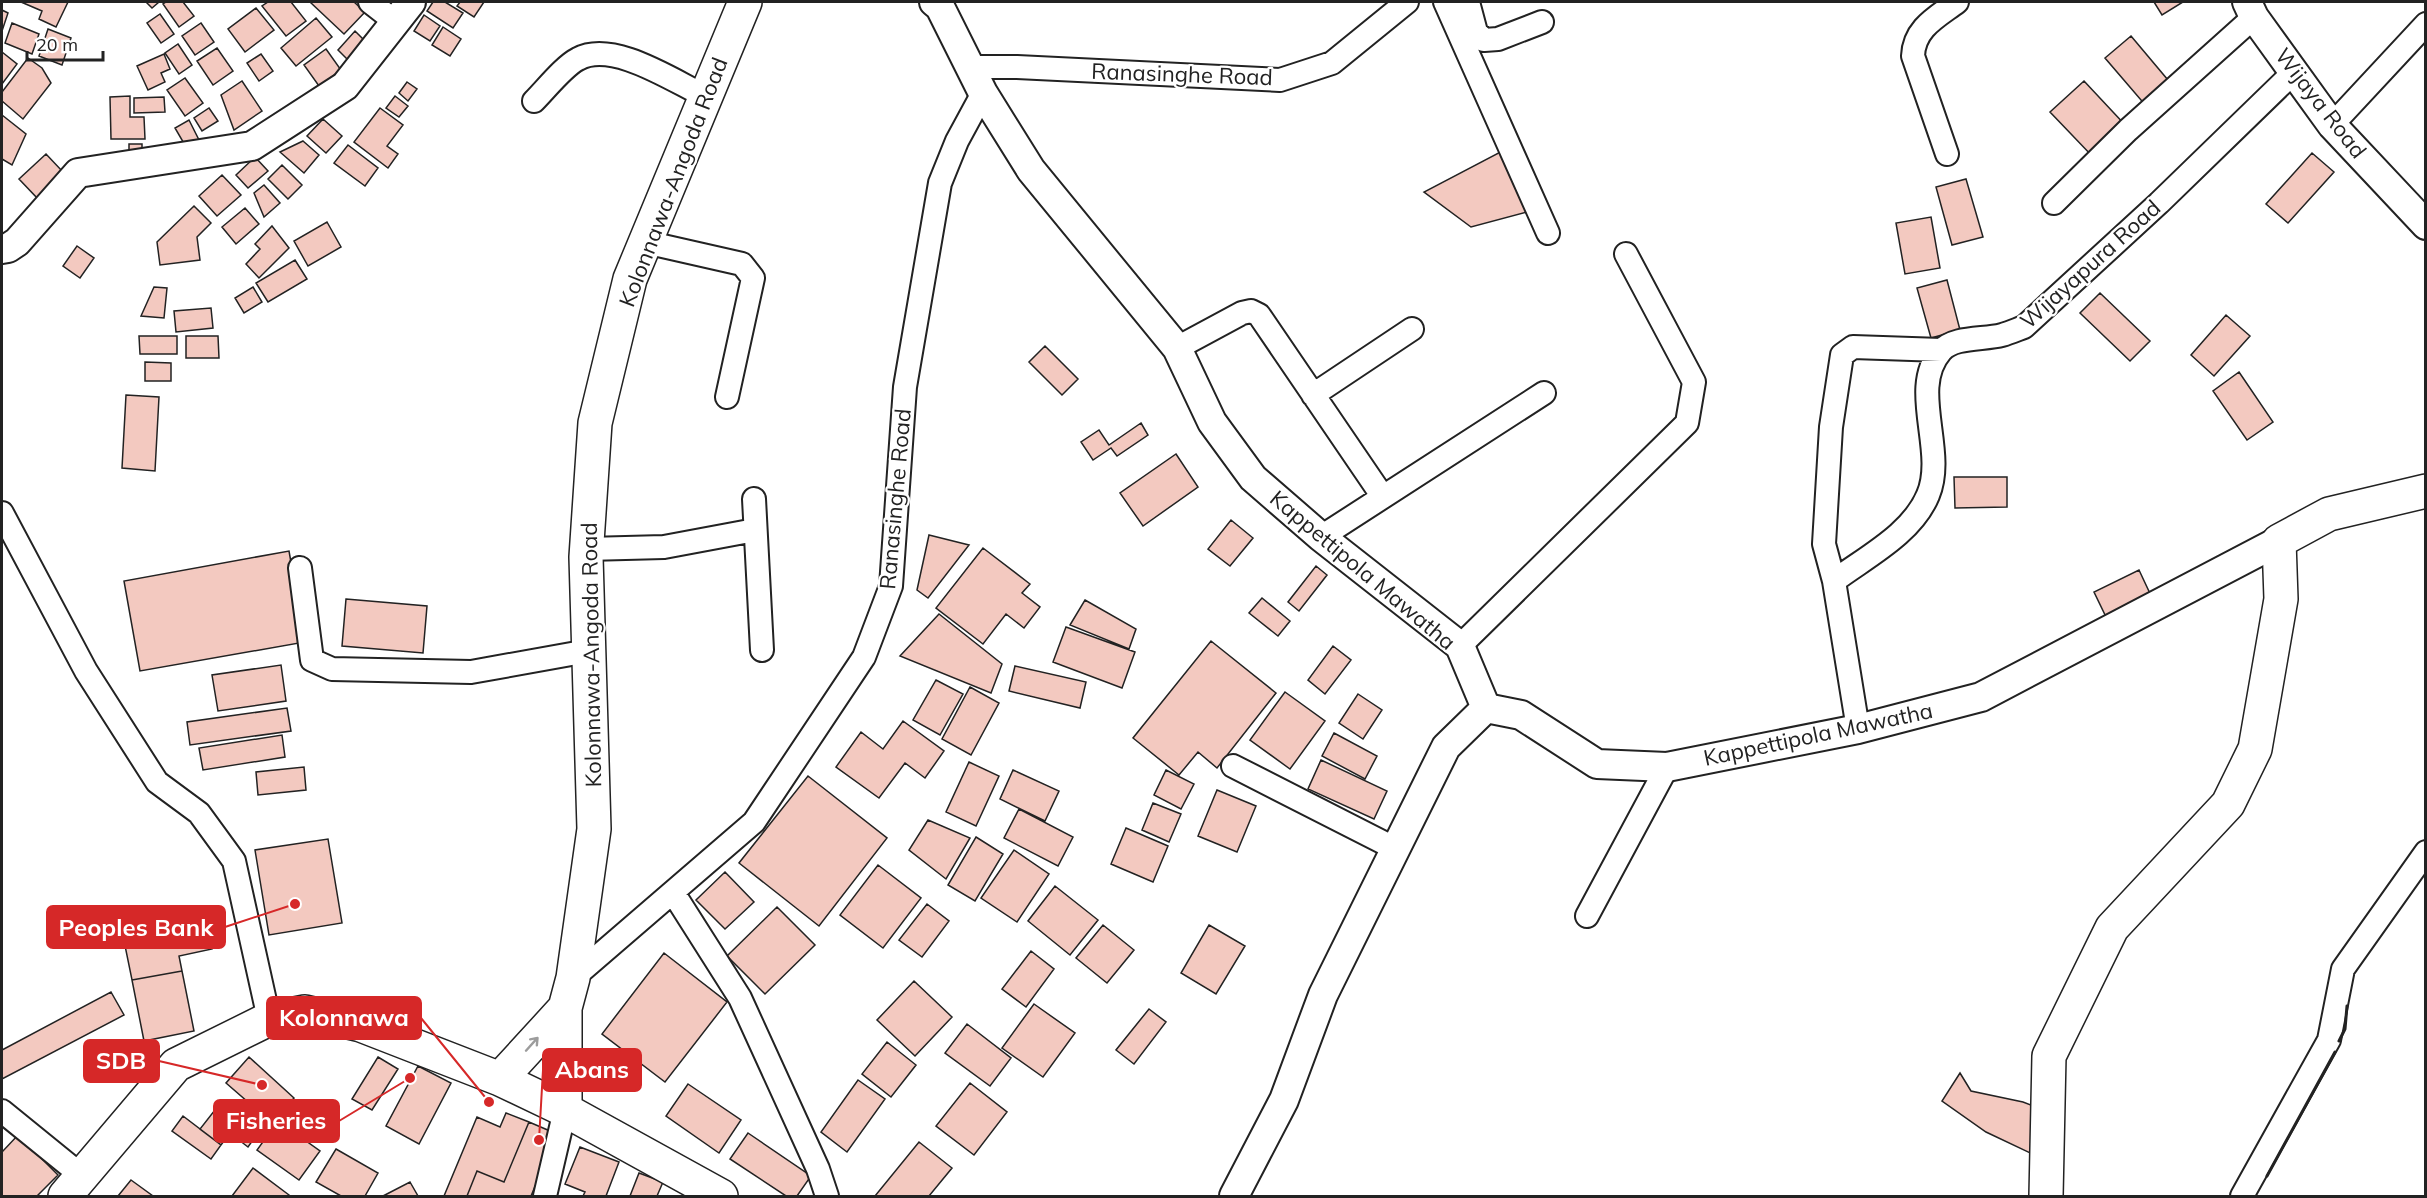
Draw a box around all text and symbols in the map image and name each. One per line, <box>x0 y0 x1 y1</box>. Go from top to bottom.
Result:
scale bar <box>27 24 104 62</box>
text: 20 m <box>36 33 78 56</box>
street label: Wijaya Road <box>2269 42 2373 164</box>
street label: Kolonnawa-Angoda Road <box>612 53 734 311</box>
street label: Ranasinghe Road <box>1091 57 1273 91</box>
street label: Wijayapura Road <box>2014 194 2166 334</box>
street label: Ranasinghe Road <box>873 407 917 591</box>
street label: Kappettipola Mawatha <box>1265 484 1461 656</box>
street label: Kolonnawa-Angoda Road <box>575 522 607 788</box>
street label: Kappettipola Mawatha <box>1701 696 1935 772</box>
callout: Peoples Bank <box>47 906 225 948</box>
text: Peoples Bank <box>59 912 214 942</box>
callout: Kolonnawa <box>267 997 421 1039</box>
text: Kolonnawa <box>279 1002 409 1032</box>
one-way arrow <box>525 1037 539 1052</box>
callout: SDB <box>84 1040 159 1082</box>
text: SDB <box>96 1045 146 1075</box>
callout: Abans <box>543 1049 641 1091</box>
text: Abans <box>555 1054 629 1084</box>
callout: Fisheries <box>214 1100 339 1142</box>
text: Fisheries <box>226 1105 326 1135</box>

